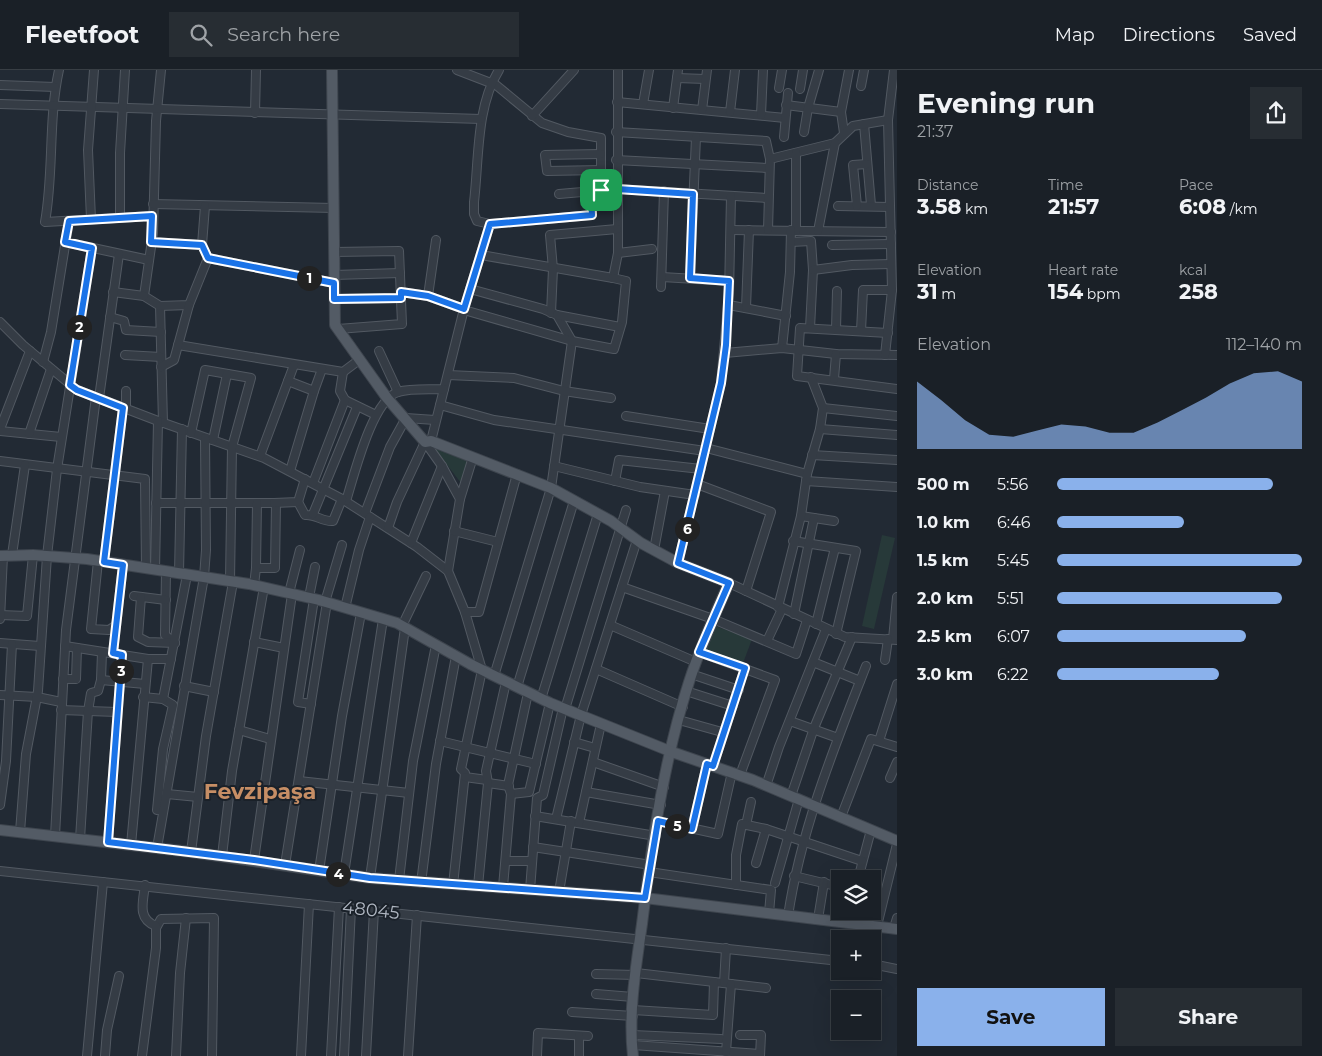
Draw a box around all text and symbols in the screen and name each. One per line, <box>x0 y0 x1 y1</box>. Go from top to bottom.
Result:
search box <box>169 12 519 57</box>
text: Fleetfoot <box>25 20 139 49</box>
icon: search <box>187 21 215 49</box>
text: Search here <box>227 23 340 46</box>
text: Map <box>1055 24 1095 46</box>
text: Directions <box>1123 24 1215 46</box>
text: Saved <box>1243 24 1297 46</box>
text: Evening run <box>917 86 1095 120</box>
button: share <box>1250 87 1302 139</box>
text: 21:37 <box>917 122 954 141</box>
pin <box>580 169 622 211</box>
icon: arrive <box>587 176 615 204</box>
text: Distance <box>917 176 979 194</box>
text: Time <box>1048 176 1083 194</box>
text: Pace <box>1179 176 1213 194</box>
text: 3.58 <box>917 194 961 219</box>
text: 21:57 <box>1048 194 1099 219</box>
text: 6:08 <box>1179 194 1226 219</box>
text: km <box>961 200 988 218</box>
text: /km <box>1226 200 1258 218</box>
text: Elevation <box>917 261 982 279</box>
text: Heart rate <box>1048 261 1118 279</box>
text: kcal <box>1179 261 1207 279</box>
pin: 1 <box>296 266 322 290</box>
text: 1 <box>307 269 312 287</box>
text: 31 <box>917 279 938 304</box>
text: 154 <box>1048 279 1083 304</box>
text: 258 <box>1179 279 1218 304</box>
text: m <box>938 285 956 303</box>
text: bpm <box>1083 285 1121 303</box>
pin: 2 <box>66 314 92 340</box>
text: 2 <box>75 318 84 336</box>
text: Elevation <box>917 335 991 354</box>
text: 112–140 m <box>1226 335 1302 354</box>
text: 500 m <box>917 475 970 494</box>
text: 5:56 <box>997 475 1028 494</box>
text: 1.0 km <box>917 513 970 532</box>
text: 6:46 <box>997 513 1030 532</box>
pin: 6 <box>674 516 700 542</box>
text: 6 <box>683 520 692 538</box>
text: 1.5 km <box>917 551 969 570</box>
text: 5:45 <box>997 551 1029 570</box>
text: 2.0 km <box>917 589 973 608</box>
text: 5:51 <box>997 589 1024 608</box>
text: 2.5 km <box>917 627 972 646</box>
text: 6:07 <box>997 627 1030 646</box>
pin: 3 <box>108 658 134 684</box>
text: 3 <box>117 662 126 680</box>
text: 3.0 km <box>917 665 973 684</box>
text: 6:22 <box>997 665 1028 684</box>
district label: Fevzipaşa <box>204 778 316 805</box>
pin: 5 <box>664 814 690 838</box>
text: 5 <box>673 817 682 835</box>
pin: 4 <box>326 862 350 886</box>
text: 4 <box>334 865 343 883</box>
map controls <box>831 870 881 1040</box>
button: layers <box>831 870 881 920</box>
street label: 48045 <box>341 896 401 924</box>
button: + <box>831 930 881 980</box>
button: Save <box>917 988 1105 1046</box>
button: Share <box>1115 988 1302 1046</box>
button: − <box>831 990 881 1040</box>

